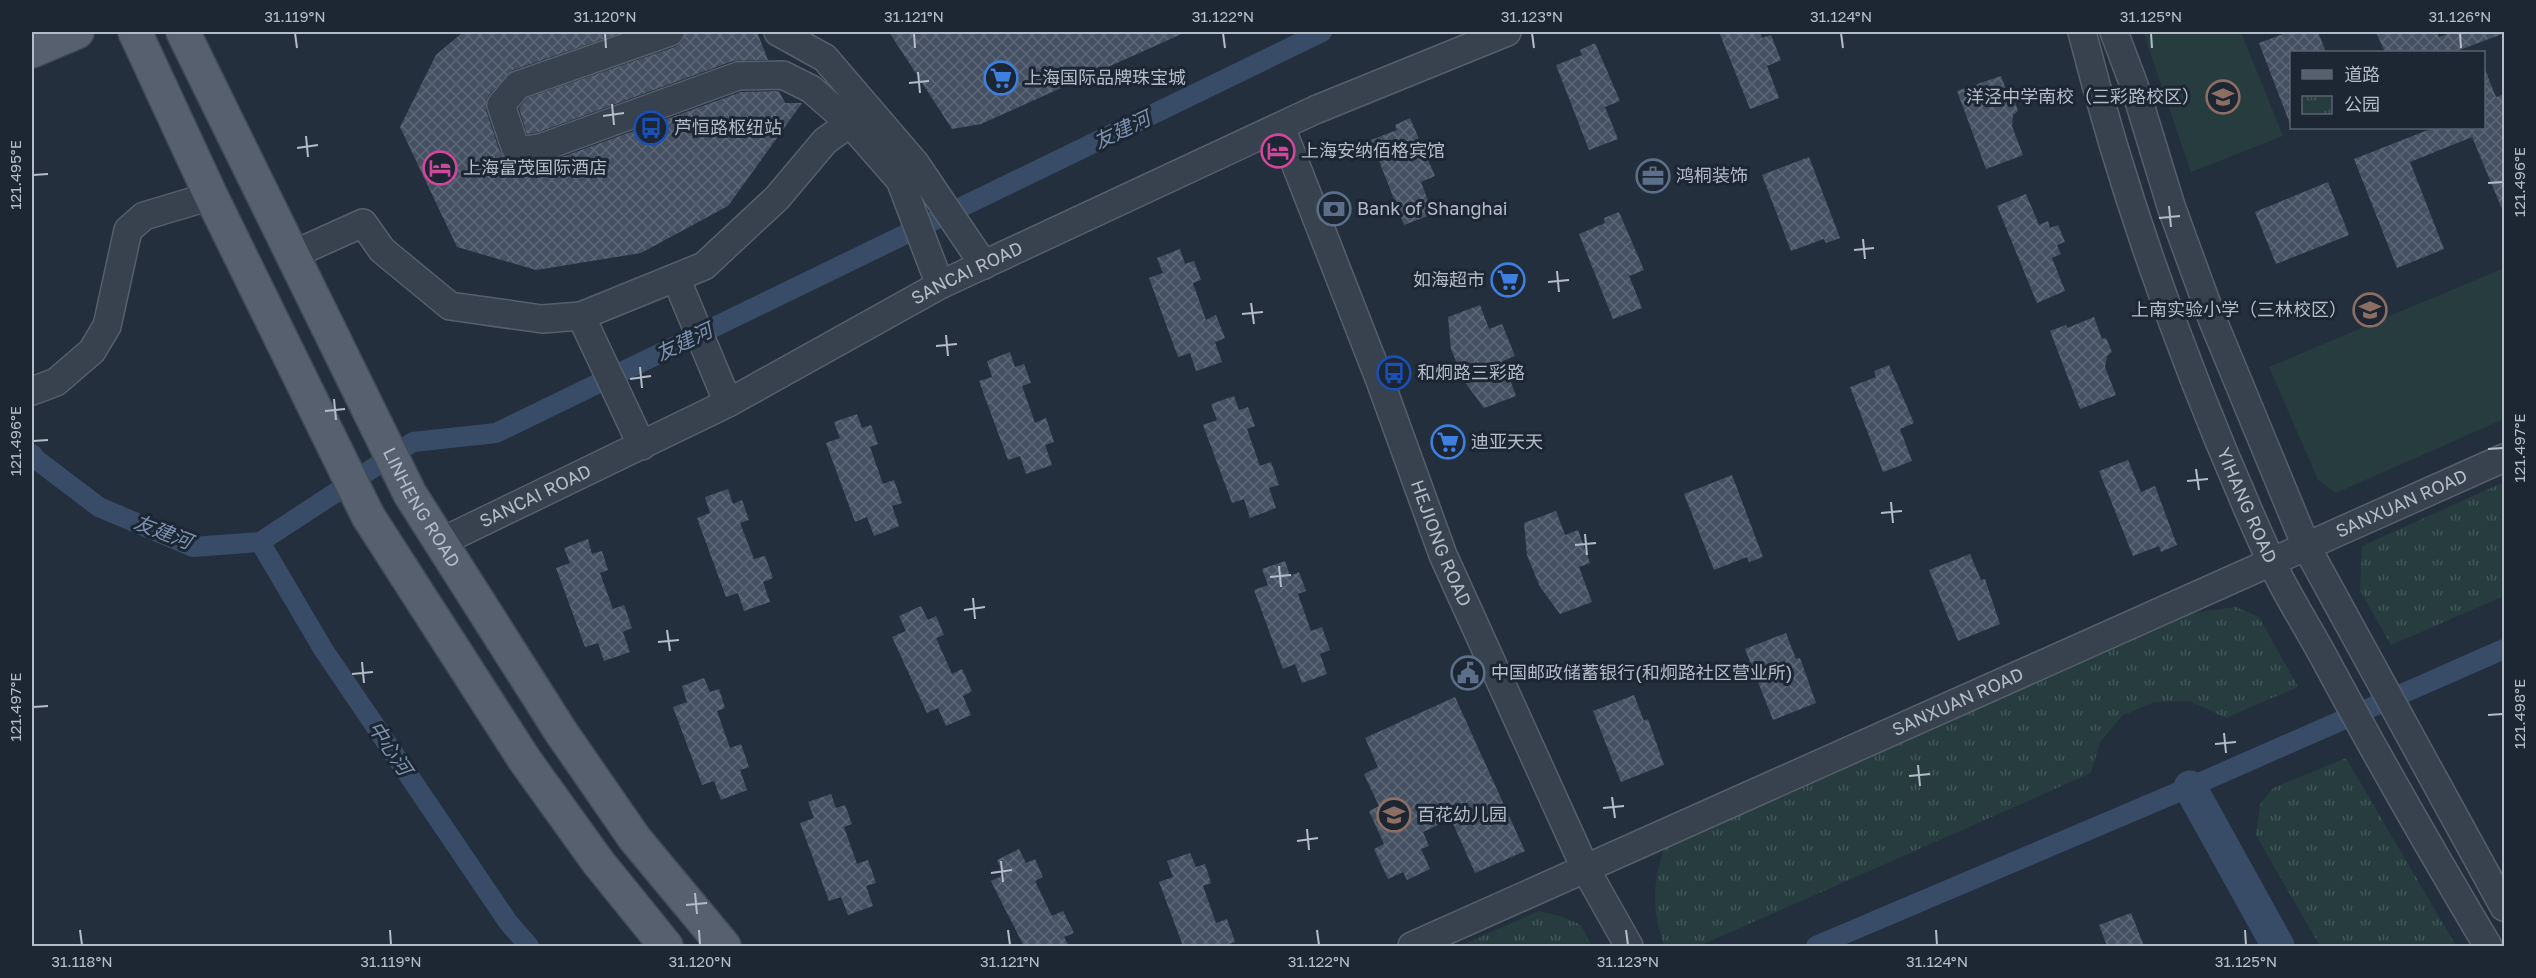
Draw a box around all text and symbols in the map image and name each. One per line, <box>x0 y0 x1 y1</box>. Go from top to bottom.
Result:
text: 31.119°N <box>264 7 326 25</box>
text: 31.120°N <box>573 7 637 25</box>
text: 31.121°N <box>884 7 944 25</box>
text: 31.122°N <box>1192 7 1254 25</box>
text: 31.123°N <box>1501 7 1563 25</box>
text: 31.124°N <box>1810 7 1872 25</box>
text: 31.125°N <box>2120 7 2182 25</box>
text: 31.126°N <box>2429 7 2491 25</box>
legend <box>2290 51 2485 129</box>
supermarket icon: 上海国际品牌珠宝城 <box>983 60 1019 96</box>
text: 道路 <box>2344 63 2380 85</box>
place label: 上海国际品牌珠宝城 <box>1024 66 1186 88</box>
school or university icon: 洋泾中学南校（三彩路校区） <box>2205 79 2241 115</box>
place label: 洋泾中学南校（三彩路校区） <box>1966 85 2200 107</box>
text: 公园 <box>2344 93 2380 115</box>
water label: 友建河 <box>1089 103 1157 153</box>
bus stop icon: 芦恒路枢纽站 <box>633 110 669 146</box>
place label: 芦恒路枢纽站 <box>674 116 782 138</box>
hotel icon: 上海安纳佰格宾馆 <box>1260 133 1296 169</box>
place label: 上海安纳佰格宾馆 <box>1301 139 1445 161</box>
text: 121.495°E <box>6 140 24 210</box>
text: 121.496°E <box>2510 147 2528 217</box>
hotel icon: 上海富茂国际酒店 <box>422 150 458 186</box>
place label: 上海富茂国际酒店 <box>463 156 607 178</box>
office icon: 鸿桐装饰 <box>1635 158 1671 194</box>
place label: 鸿桐装饰 <box>1676 164 1748 186</box>
bank icon: Bank of Shanghai <box>1316 191 1352 227</box>
place label: Bank of Shanghai <box>1357 197 1508 219</box>
street label: SANCAI ROAD <box>907 236 1026 309</box>
supermarket icon: 如海超市 <box>1490 262 1526 298</box>
place label: 如海超市 <box>1413 268 1485 290</box>
school or university icon: 上南实验小学（三林校区） <box>2352 292 2388 328</box>
place label: 上南实验小学（三林校区） <box>2131 298 2347 320</box>
water label: 友建河 <box>651 315 719 365</box>
bus stop icon: 和炯路三彩路 <box>1376 355 1412 391</box>
place label: 和炯路三彩路 <box>1417 361 1525 383</box>
text: 121.496°E <box>6 406 24 476</box>
text: 121.497°E <box>2510 414 2528 482</box>
supermarket icon: 迪亚天天 <box>1430 424 1466 460</box>
place label: 迪亚天天 <box>1471 430 1543 452</box>
street label: LINHENG ROAD <box>379 444 466 571</box>
street label: YIHANG ROAD <box>2213 444 2282 566</box>
street label: SANCAI ROAD <box>476 459 594 532</box>
street label: SANXUAN ROAD <box>2332 464 2470 542</box>
street label: HEJIONG ROAD <box>1407 477 1477 610</box>
water label: 友建河 <box>131 509 199 554</box>
public building icon: 中国邮政储蓄银行(和炯路社区营业所) <box>1450 655 1486 691</box>
place label: 中国邮政储蓄银行(和炯路社区营业所) <box>1491 661 1793 683</box>
street label: SANXUAN ROAD <box>1888 662 2027 740</box>
text: 121.497°E <box>6 673 24 741</box>
text: 121.498°E <box>2510 679 2528 749</box>
water label: 中心河 <box>364 716 420 782</box>
school or university icon: 百花幼儿园 <box>1376 797 1412 833</box>
place label: 百花幼儿园 <box>1417 803 1507 825</box>
text: 31.118°N <box>51 952 113 970</box>
text: 31.119°N <box>360 952 422 970</box>
text: 31.120°N <box>668 952 732 970</box>
text: 31.121°N <box>980 952 1040 970</box>
text: 31.122°N <box>1288 952 1350 970</box>
text: 31.123°N <box>1597 952 1659 970</box>
text: 31.124°N <box>1906 952 1968 970</box>
text: 31.125°N <box>2215 952 2277 970</box>

